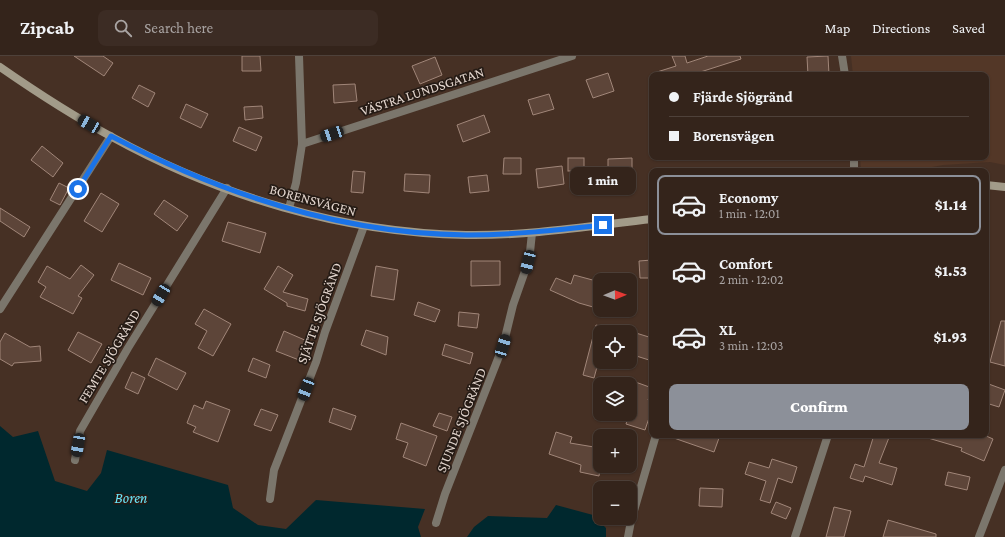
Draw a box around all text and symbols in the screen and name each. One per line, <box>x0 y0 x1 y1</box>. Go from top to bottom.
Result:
search box <box>98 10 378 46</box>
text: Zipcab <box>20 17 74 38</box>
icon: search <box>112 17 134 39</box>
text: Search here <box>144 20 213 36</box>
text: Map <box>825 20 850 36</box>
text: Directions <box>872 20 930 36</box>
text: Saved <box>952 20 985 36</box>
street label: VÄSTRA LUNDSGATAN <box>358 63 486 119</box>
text: Fjärde Sjögränd <box>693 89 793 105</box>
car <box>76 113 102 135</box>
car <box>319 125 345 143</box>
text: Borensvägen <box>693 128 774 144</box>
callout: 1 min <box>570 167 636 195</box>
text: 1 min <box>588 173 618 188</box>
route start <box>69 180 87 198</box>
street label: BORENSVÄGEN <box>268 181 358 219</box>
icon: car <box>671 187 707 223</box>
text: Economy <box>719 190 778 206</box>
text: $1.14 <box>935 197 967 213</box>
text: 1 min · 12:01 <box>719 206 780 221</box>
route end <box>594 216 612 234</box>
car <box>519 249 537 275</box>
icon: car <box>671 253 707 289</box>
text: Comfort <box>719 256 773 272</box>
street label: SJÄTTE SJÖGRÄND <box>293 260 345 366</box>
text: $1.53 <box>934 263 967 279</box>
text: 2 min · 12:02 <box>719 272 783 287</box>
north arrow <box>593 273 637 317</box>
map controls <box>593 273 637 525</box>
car <box>150 282 172 308</box>
street label: FEMTE SJÖGRÄND <box>75 306 143 406</box>
icon: car <box>671 319 707 355</box>
text: XL <box>719 322 736 338</box>
button: locate <box>593 325 637 369</box>
text: $1.93 <box>934 329 967 345</box>
car <box>494 333 512 359</box>
text: 3 min · 12:03 <box>719 338 783 353</box>
street label: SJUNDE SJÖGRÄND <box>433 365 489 475</box>
car <box>296 376 316 402</box>
button: layers <box>593 377 637 421</box>
button: Confirm <box>669 384 969 430</box>
button: + <box>593 429 637 473</box>
car <box>70 432 86 458</box>
button: − <box>593 481 637 525</box>
water label: Boren <box>115 490 148 506</box>

